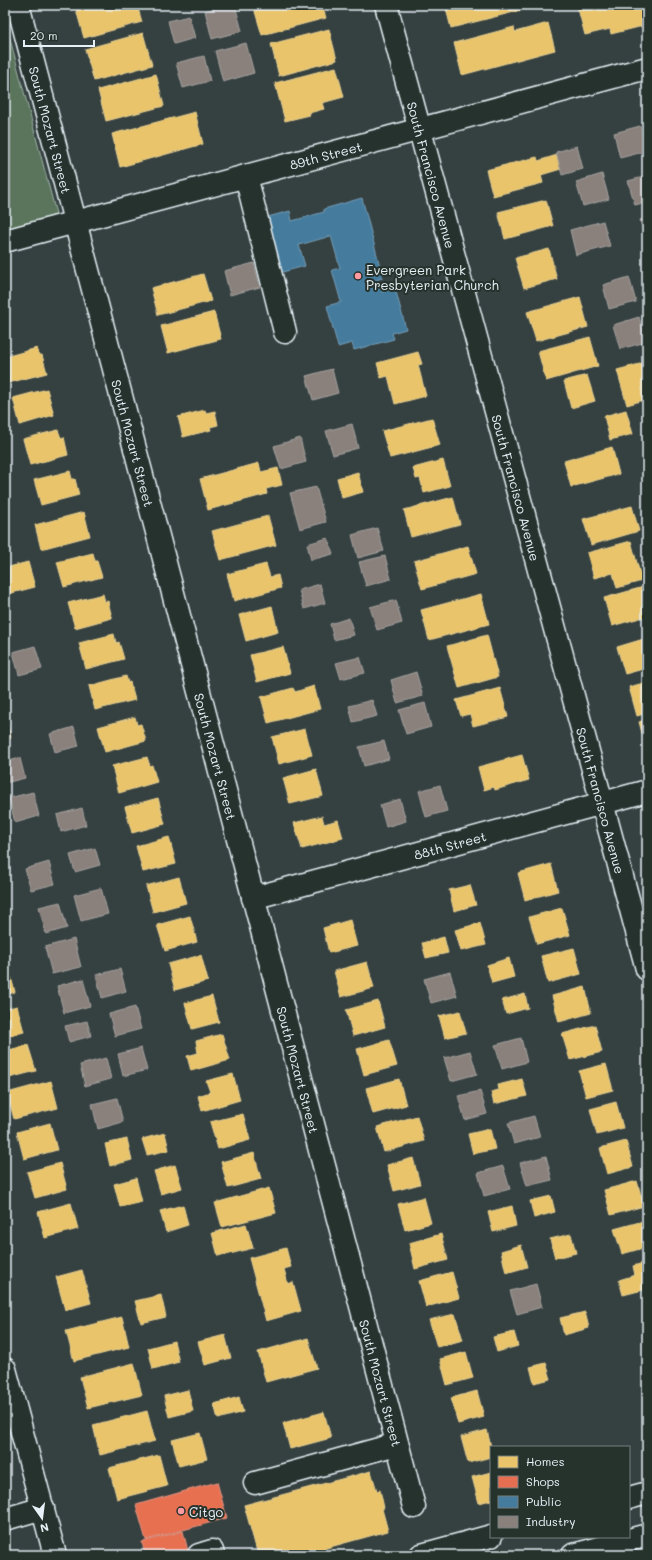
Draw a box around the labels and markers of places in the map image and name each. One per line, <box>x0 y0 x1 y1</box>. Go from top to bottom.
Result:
place label: Evergreen Park Presbyterian Church <box>366 261 499 293</box>
marker: Evergreen Park Presbyterian Church <box>353 271 363 281</box>
place label: Citgo <box>189 1503 224 1520</box>
marker: Citgo <box>176 1506 186 1516</box>

